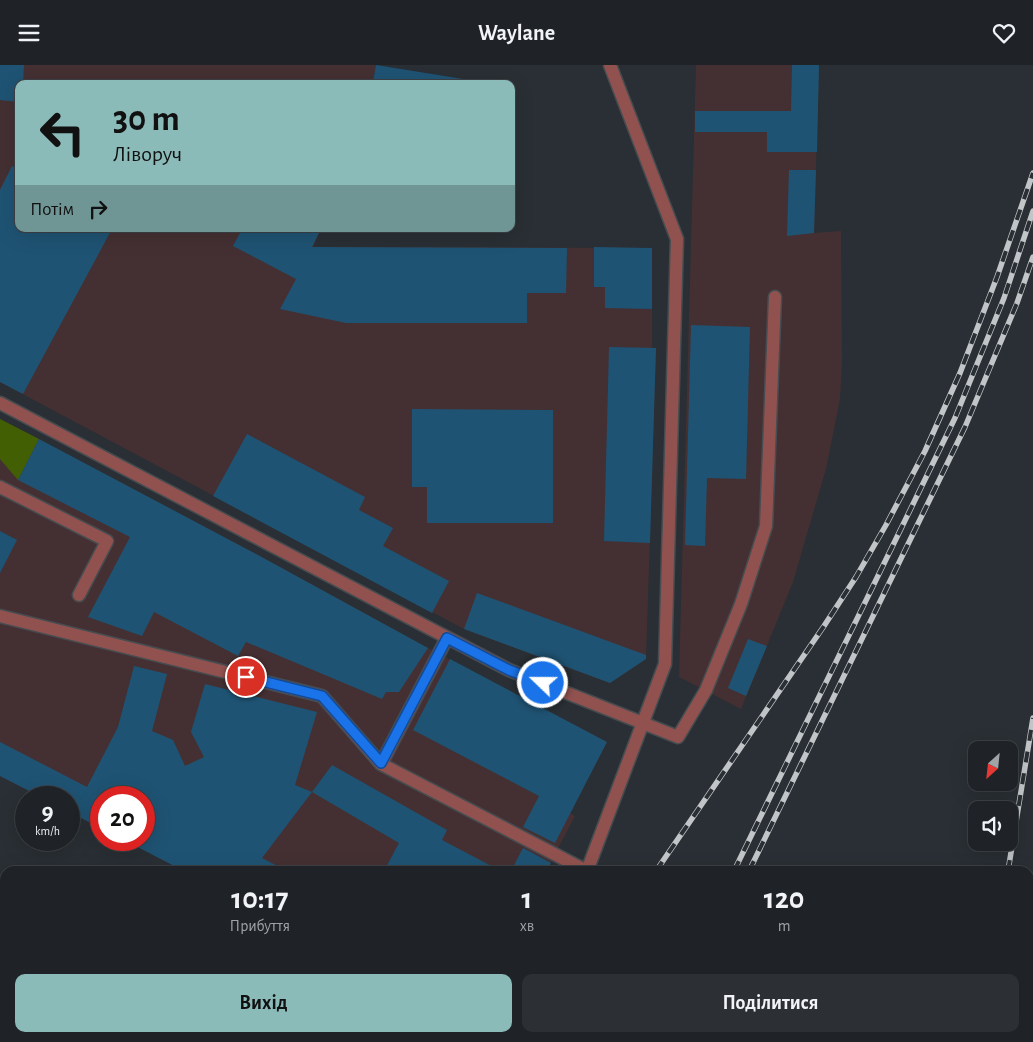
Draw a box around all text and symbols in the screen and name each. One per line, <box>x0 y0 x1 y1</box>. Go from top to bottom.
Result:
icon: menu <box>15 19 43 47</box>
icon: heart <box>990 19 1018 47</box>
text: Waylane <box>478 22 555 44</box>
icon: left <box>30 100 95 165</box>
text: 30 m <box>113 102 180 137</box>
text: Ліворуч <box>113 143 182 165</box>
icon: right <box>84 195 112 223</box>
text: Потім <box>30 200 74 219</box>
pin <box>225 656 267 698</box>
position arrow <box>516 656 568 708</box>
icon: arrive <box>232 663 260 691</box>
north arrow <box>968 741 1018 791</box>
map controls <box>968 741 1018 851</box>
speed limit sign: 20 <box>90 786 155 851</box>
text: 9 <box>41 800 54 825</box>
button: sound <box>968 801 1018 851</box>
text: km/h <box>35 825 60 837</box>
text: 10:17 <box>231 884 288 914</box>
text: 1 <box>522 884 532 914</box>
text: 120 <box>764 884 804 914</box>
text: Прибуття <box>230 918 290 934</box>
text: хв <box>520 918 534 934</box>
text: m <box>778 918 791 934</box>
button: Вихід <box>15 974 512 1032</box>
button: Поділитися <box>522 974 1019 1032</box>

